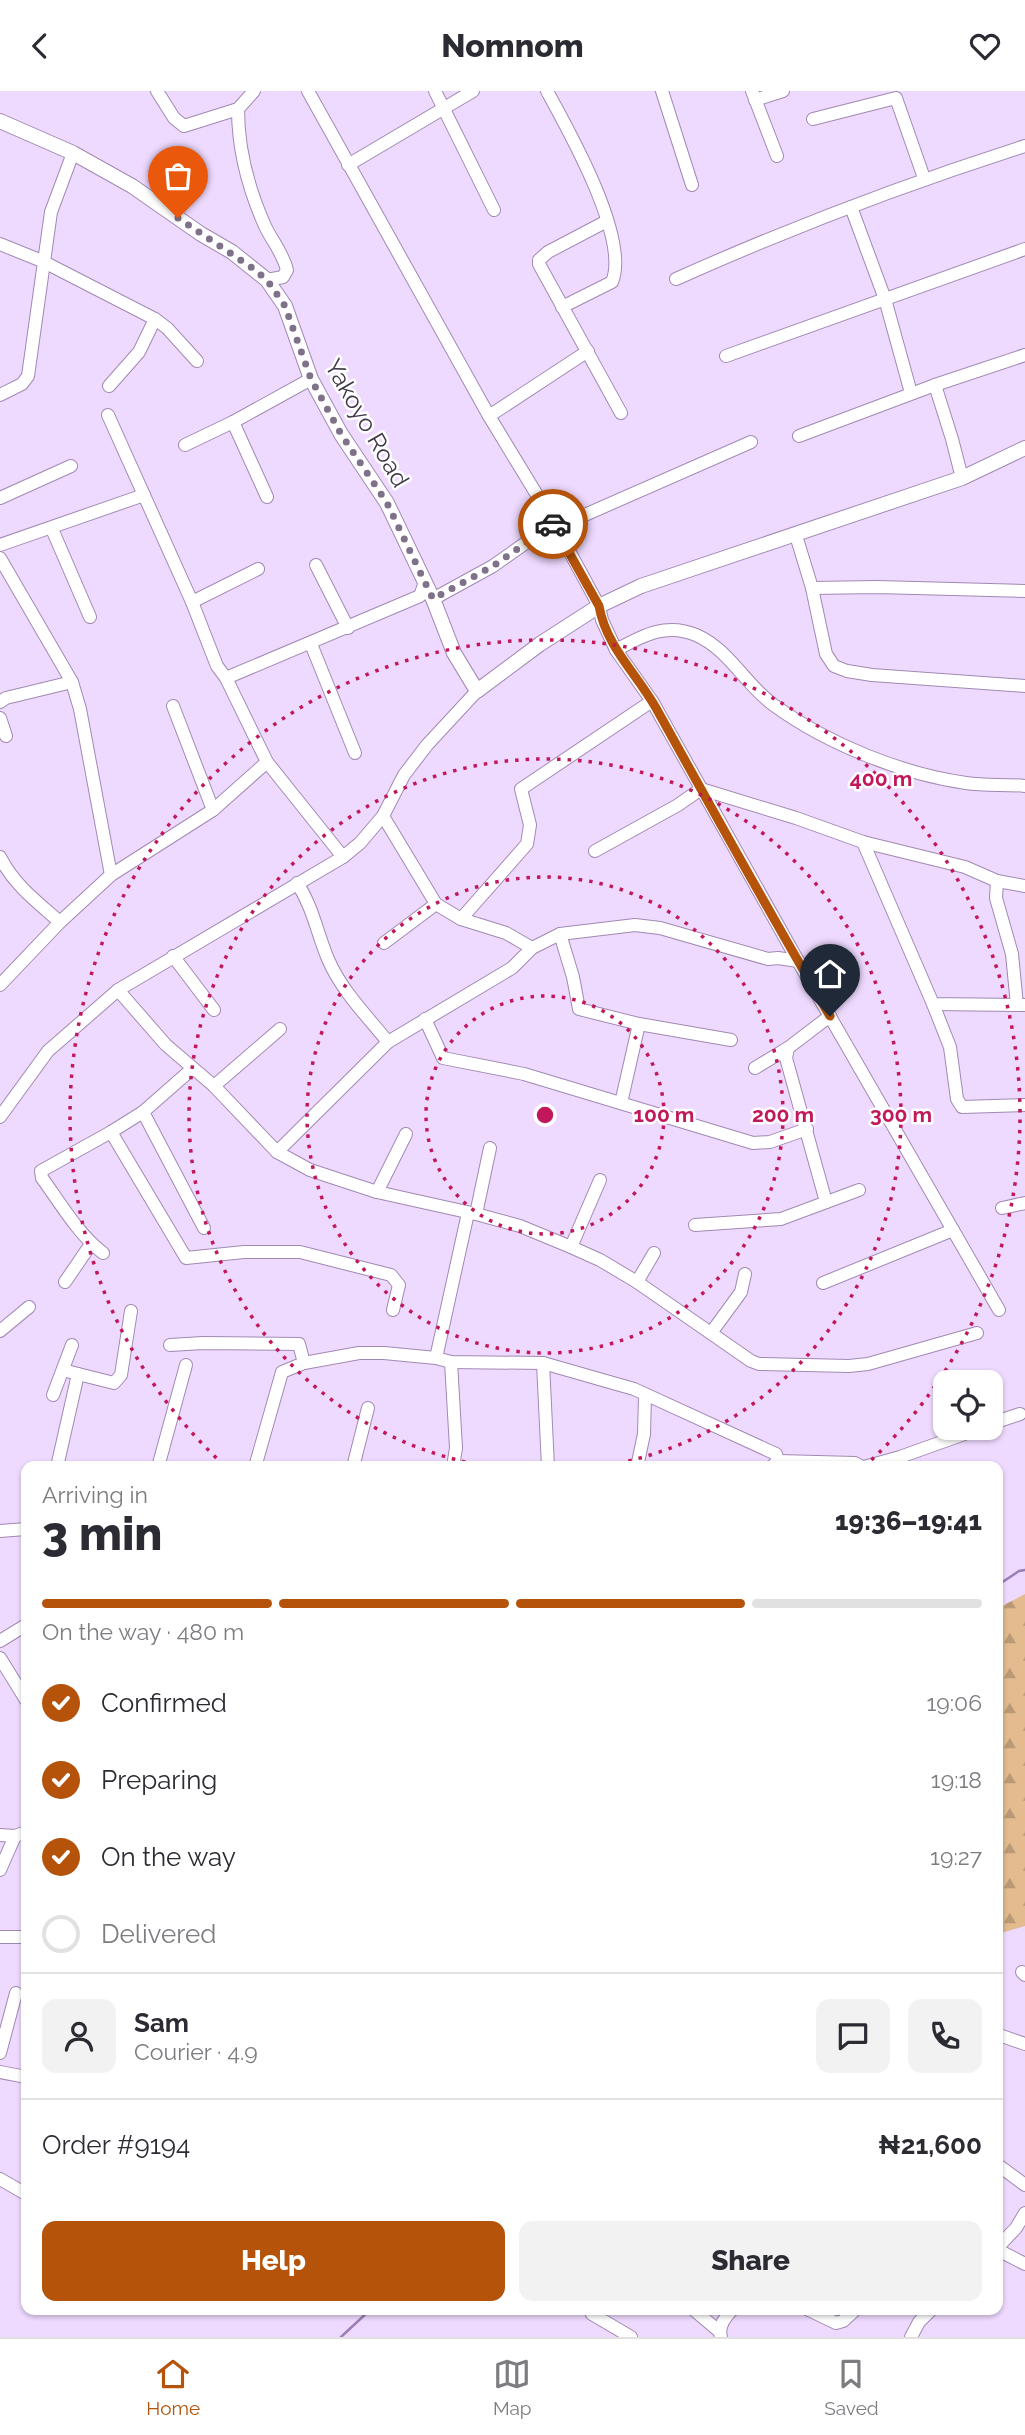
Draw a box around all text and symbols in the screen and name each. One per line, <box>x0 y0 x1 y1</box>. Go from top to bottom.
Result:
icon: back <box>21 27 59 65</box>
text: Nomnom <box>441 27 584 64</box>
icon: heart <box>966 27 1004 65</box>
pin <box>148 146 208 218</box>
icon: bag <box>159 157 197 195</box>
street label: Yakoyo Road <box>319 354 415 492</box>
courier <box>518 489 588 559</box>
icon: car <box>534 505 572 543</box>
text: 400 m <box>850 766 912 791</box>
pin <box>800 944 860 1016</box>
icon: home <box>811 955 849 993</box>
text: 100 m <box>634 1102 694 1127</box>
text: 200 m <box>752 1102 814 1127</box>
text: 300 m <box>870 1102 932 1127</box>
centre of rings <box>533 1103 557 1127</box>
map controls <box>933 1370 1003 1440</box>
button: locate <box>933 1370 1003 1440</box>
text: Arriving in <box>42 1481 148 1508</box>
text: 19:36–19:41 <box>835 1506 982 1536</box>
text: 3 min <box>42 1507 162 1561</box>
text: On the way · 480 m <box>42 1618 244 1645</box>
icon: check <box>42 1684 80 1722</box>
text: Confirmed <box>101 1688 227 1718</box>
text: 19:06 <box>926 1689 982 1716</box>
icon: check <box>42 1761 80 1799</box>
text: Preparing <box>101 1765 217 1795</box>
text: 19:18 <box>931 1766 982 1793</box>
icon: check <box>42 1838 80 1876</box>
text: On the way <box>101 1842 236 1872</box>
text: 19:27 <box>930 1843 982 1870</box>
text: Delivered <box>101 1919 216 1949</box>
button: person <box>42 1999 116 2073</box>
button: chat <box>816 1999 890 2073</box>
button: phone <box>908 1999 982 2073</box>
text: Sam <box>134 2008 189 2038</box>
text: Courier · 4.9 <box>134 2038 258 2065</box>
text: Order #9194 <box>42 2130 190 2160</box>
text: ₦21,600 <box>878 2130 982 2160</box>
button: Help <box>42 2221 505 2301</box>
button: Share <box>519 2221 982 2301</box>
tab: Home <box>146 2355 200 2419</box>
tab: Map <box>493 2355 532 2419</box>
tab: Saved <box>824 2355 879 2419</box>

